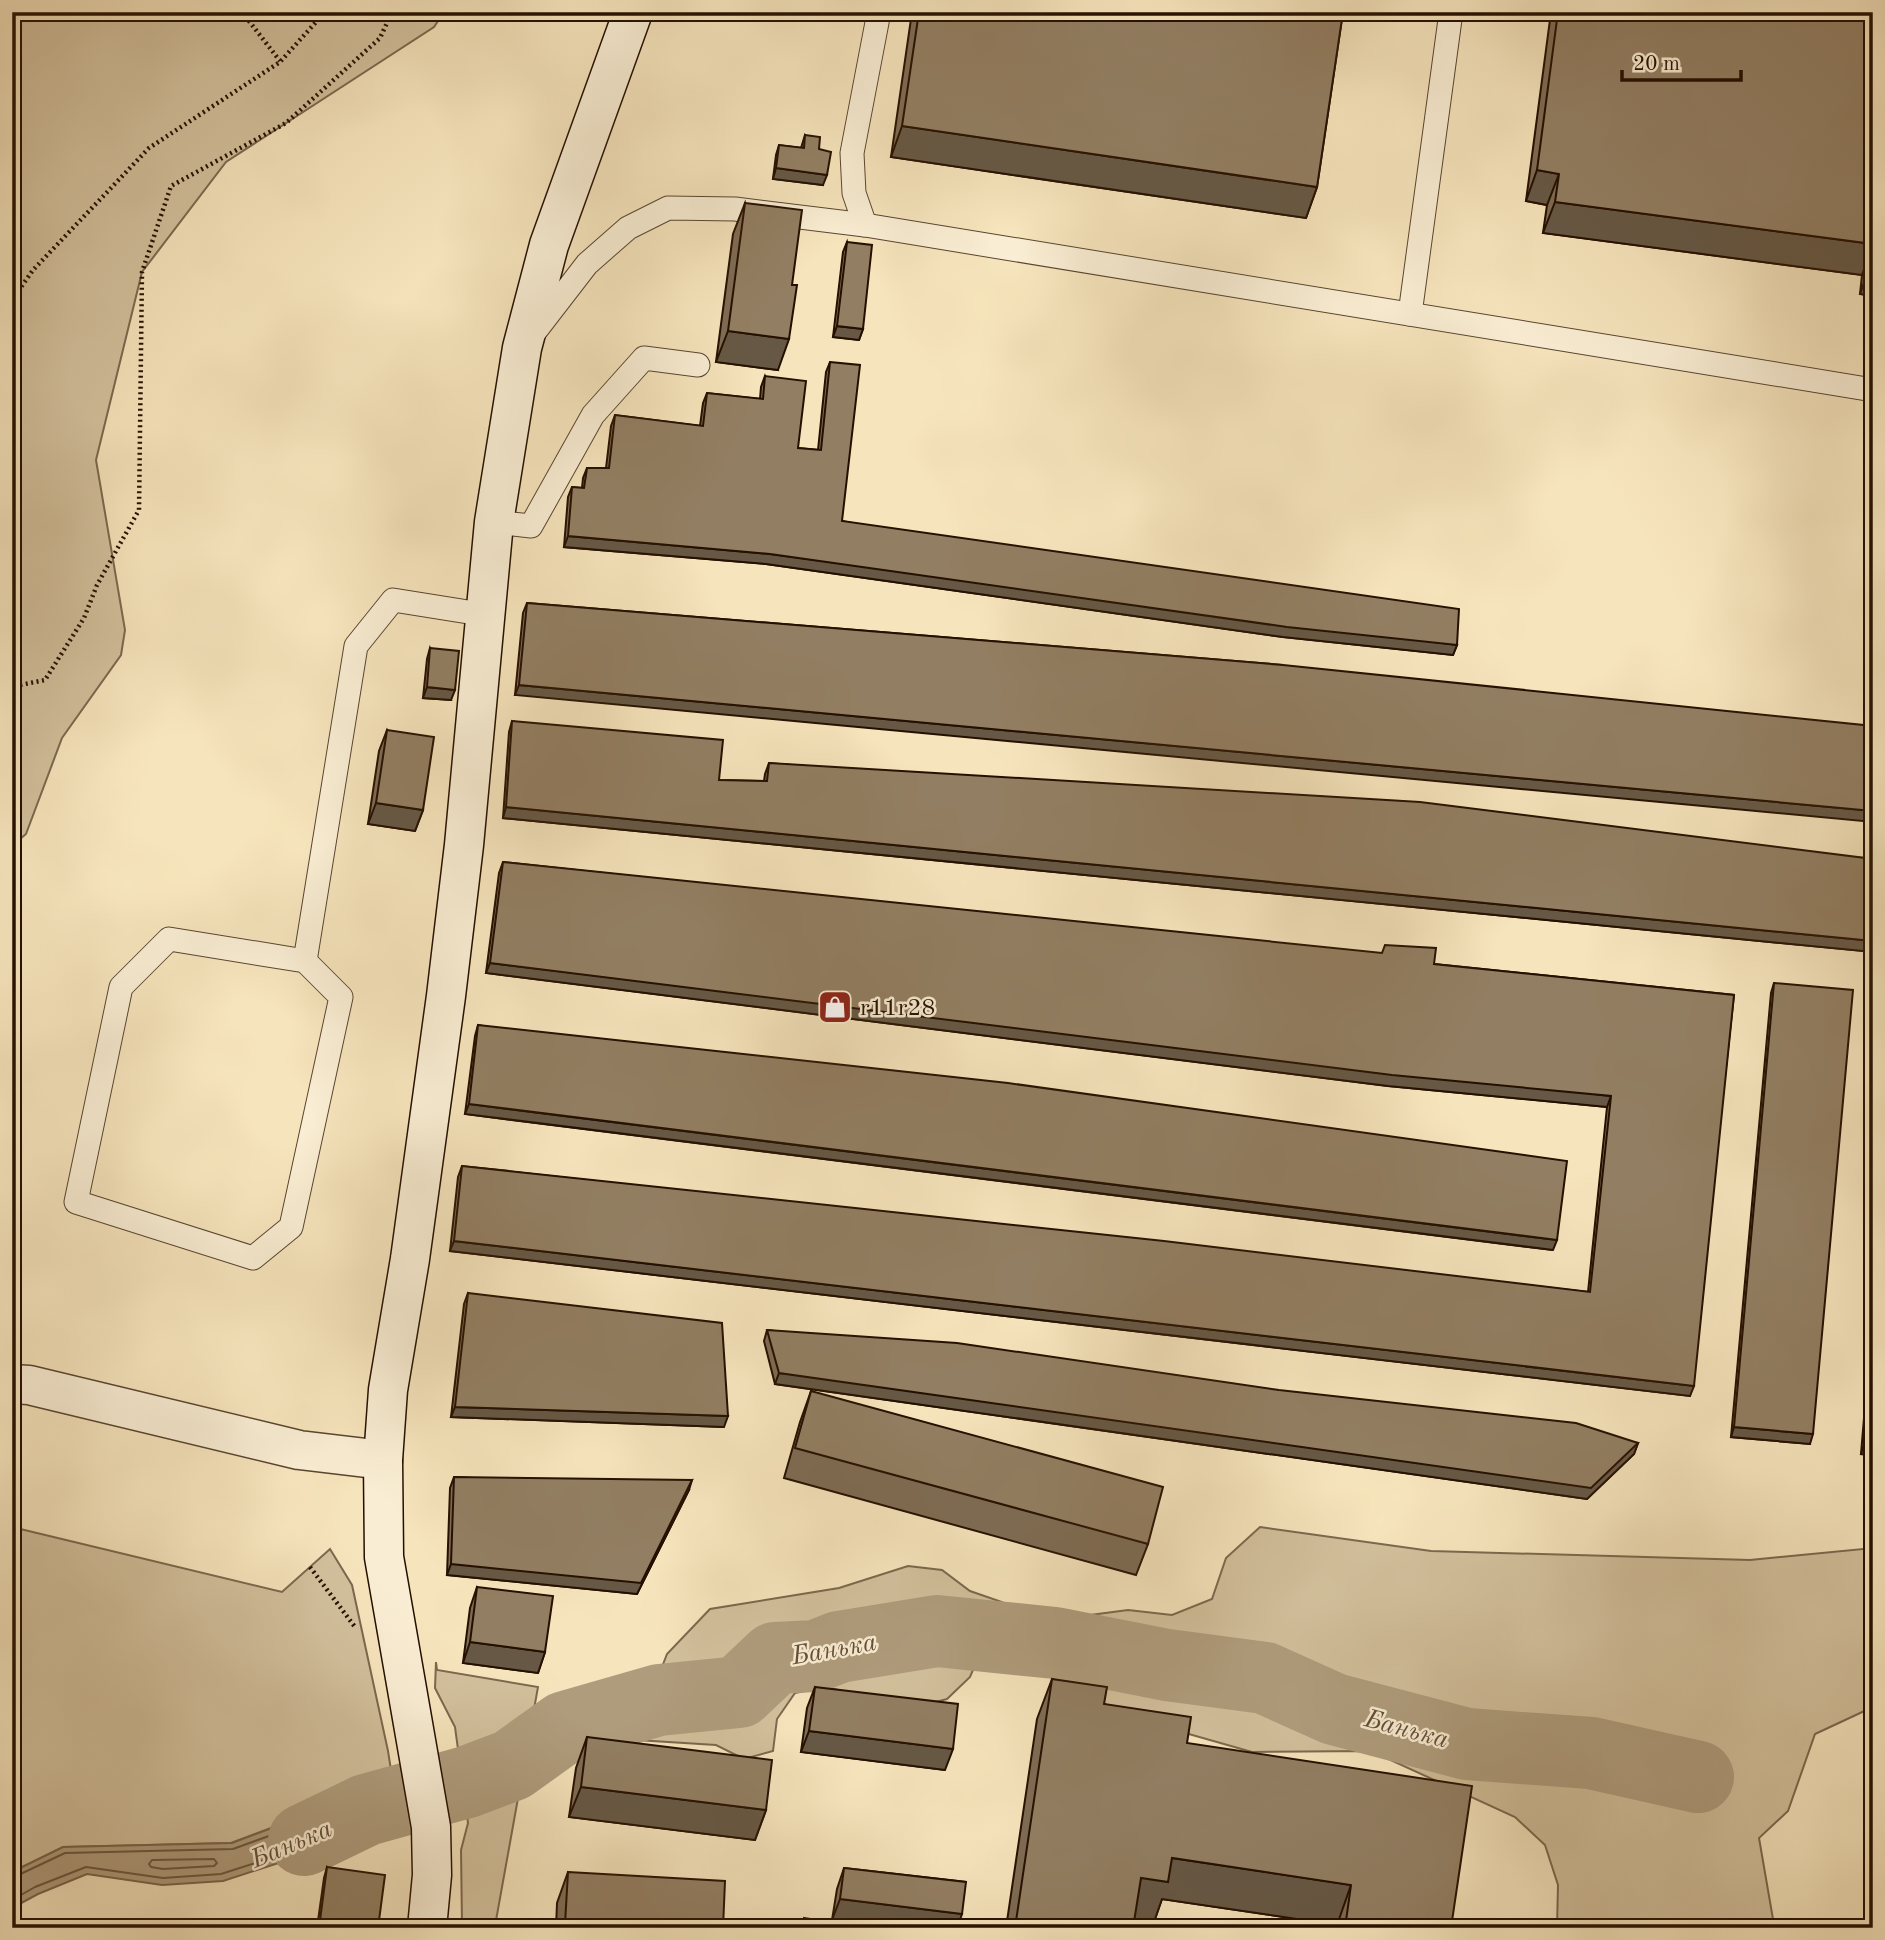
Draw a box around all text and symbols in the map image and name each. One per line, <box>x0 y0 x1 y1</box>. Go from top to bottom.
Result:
scale bar <box>1622 38 1742 82</box>
text: 20 m <box>1633 54 1680 75</box>
shop icon: r11r28 <box>816 988 854 1026</box>
place label: r11r28 <box>860 997 935 1021</box>
water label: Банька <box>789 1630 879 1670</box>
water label: Банька <box>1361 1706 1451 1754</box>
water label: Банька <box>246 1816 336 1874</box>

